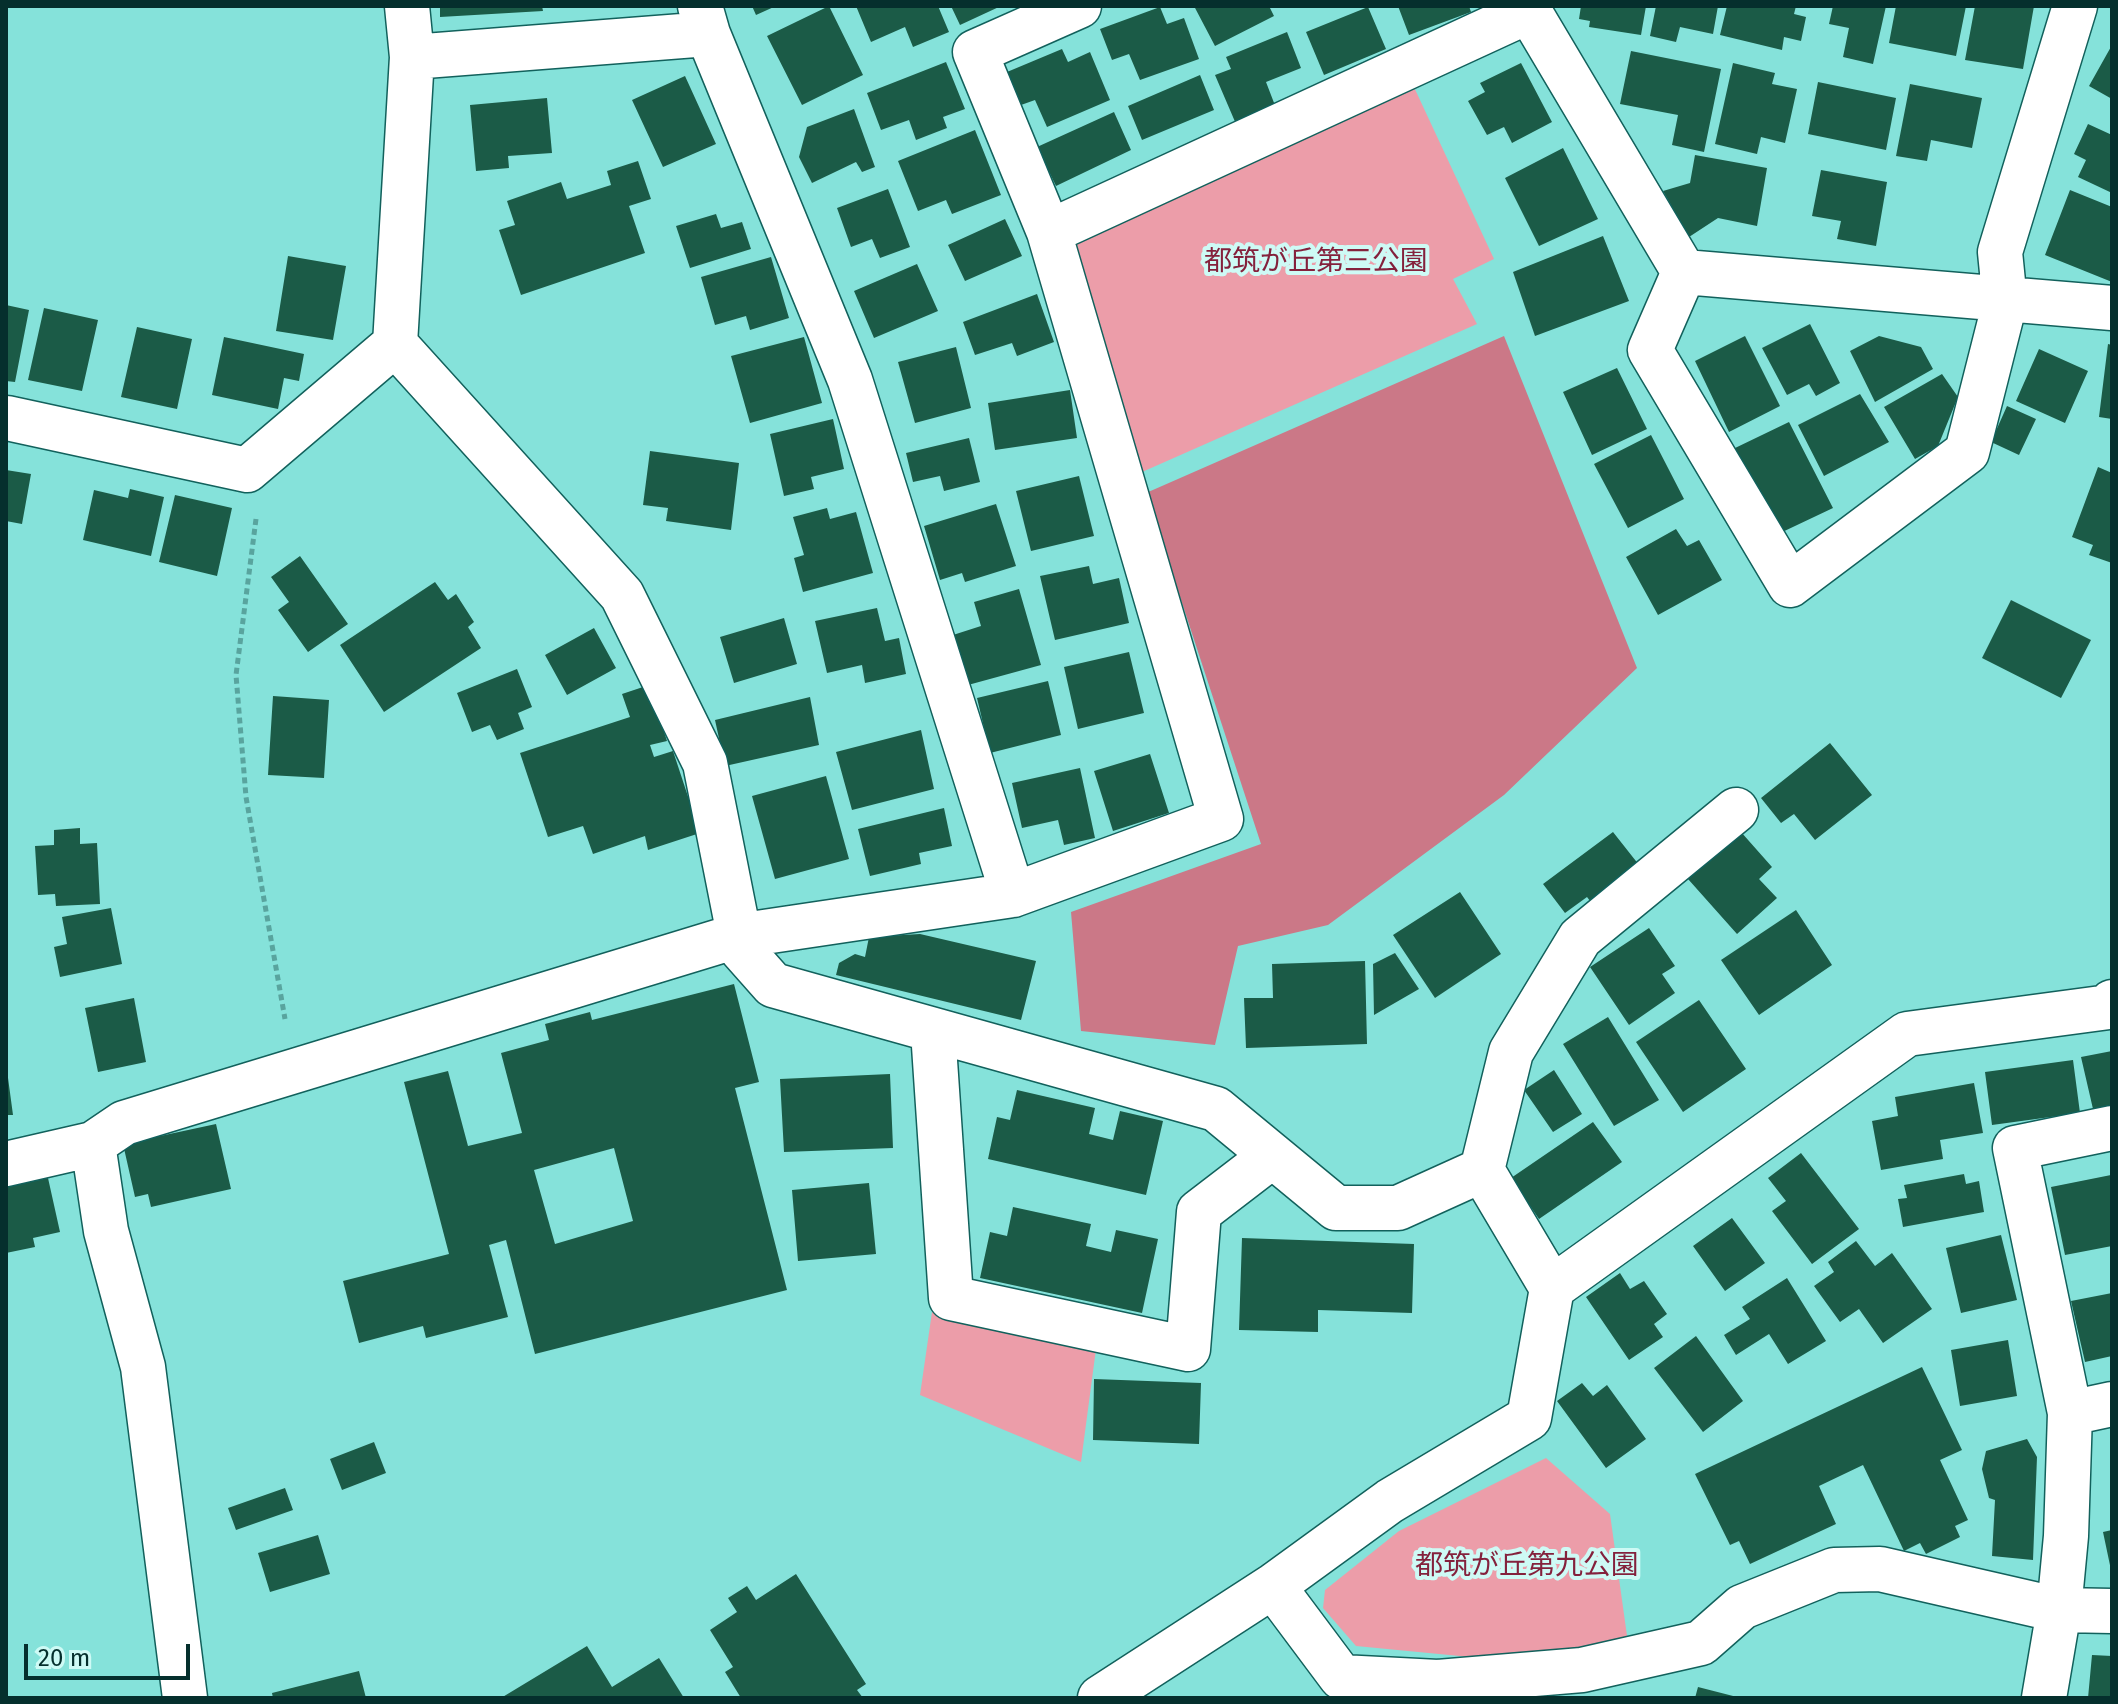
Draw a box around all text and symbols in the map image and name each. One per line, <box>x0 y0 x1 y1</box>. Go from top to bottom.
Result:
park label: 都筑が丘第三公園 <box>1204 245 1428 279</box>
park label: 都筑が丘第九公園 <box>1415 1549 1639 1583</box>
scale bar <box>28 1628 194 1678</box>
text: 20 m <box>38 1644 90 1672</box>

